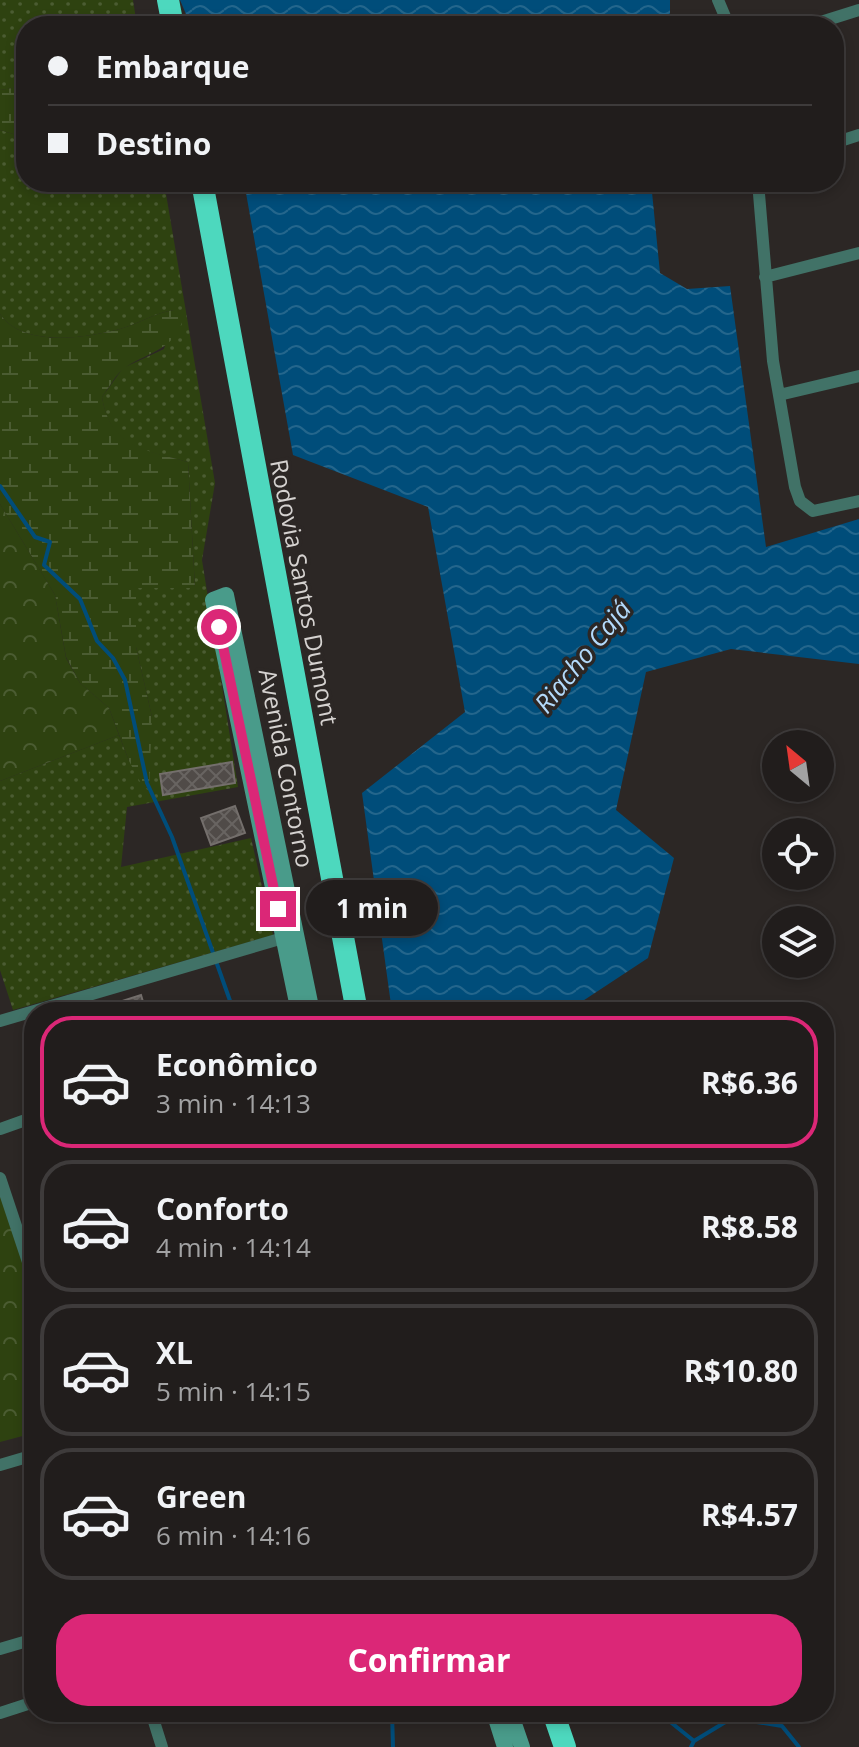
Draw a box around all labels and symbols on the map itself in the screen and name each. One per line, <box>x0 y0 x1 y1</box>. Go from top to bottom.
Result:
street label: Rodovia Santos Dumont <box>263 456 347 728</box>
water label: Riacho Cajá <box>525 592 639 720</box>
route start <box>201 609 237 645</box>
street label: Avenida Contorno <box>252 666 322 870</box>
north arrow <box>762 730 834 802</box>
callout: 1 min <box>306 881 438 937</box>
route end <box>260 891 296 927</box>

